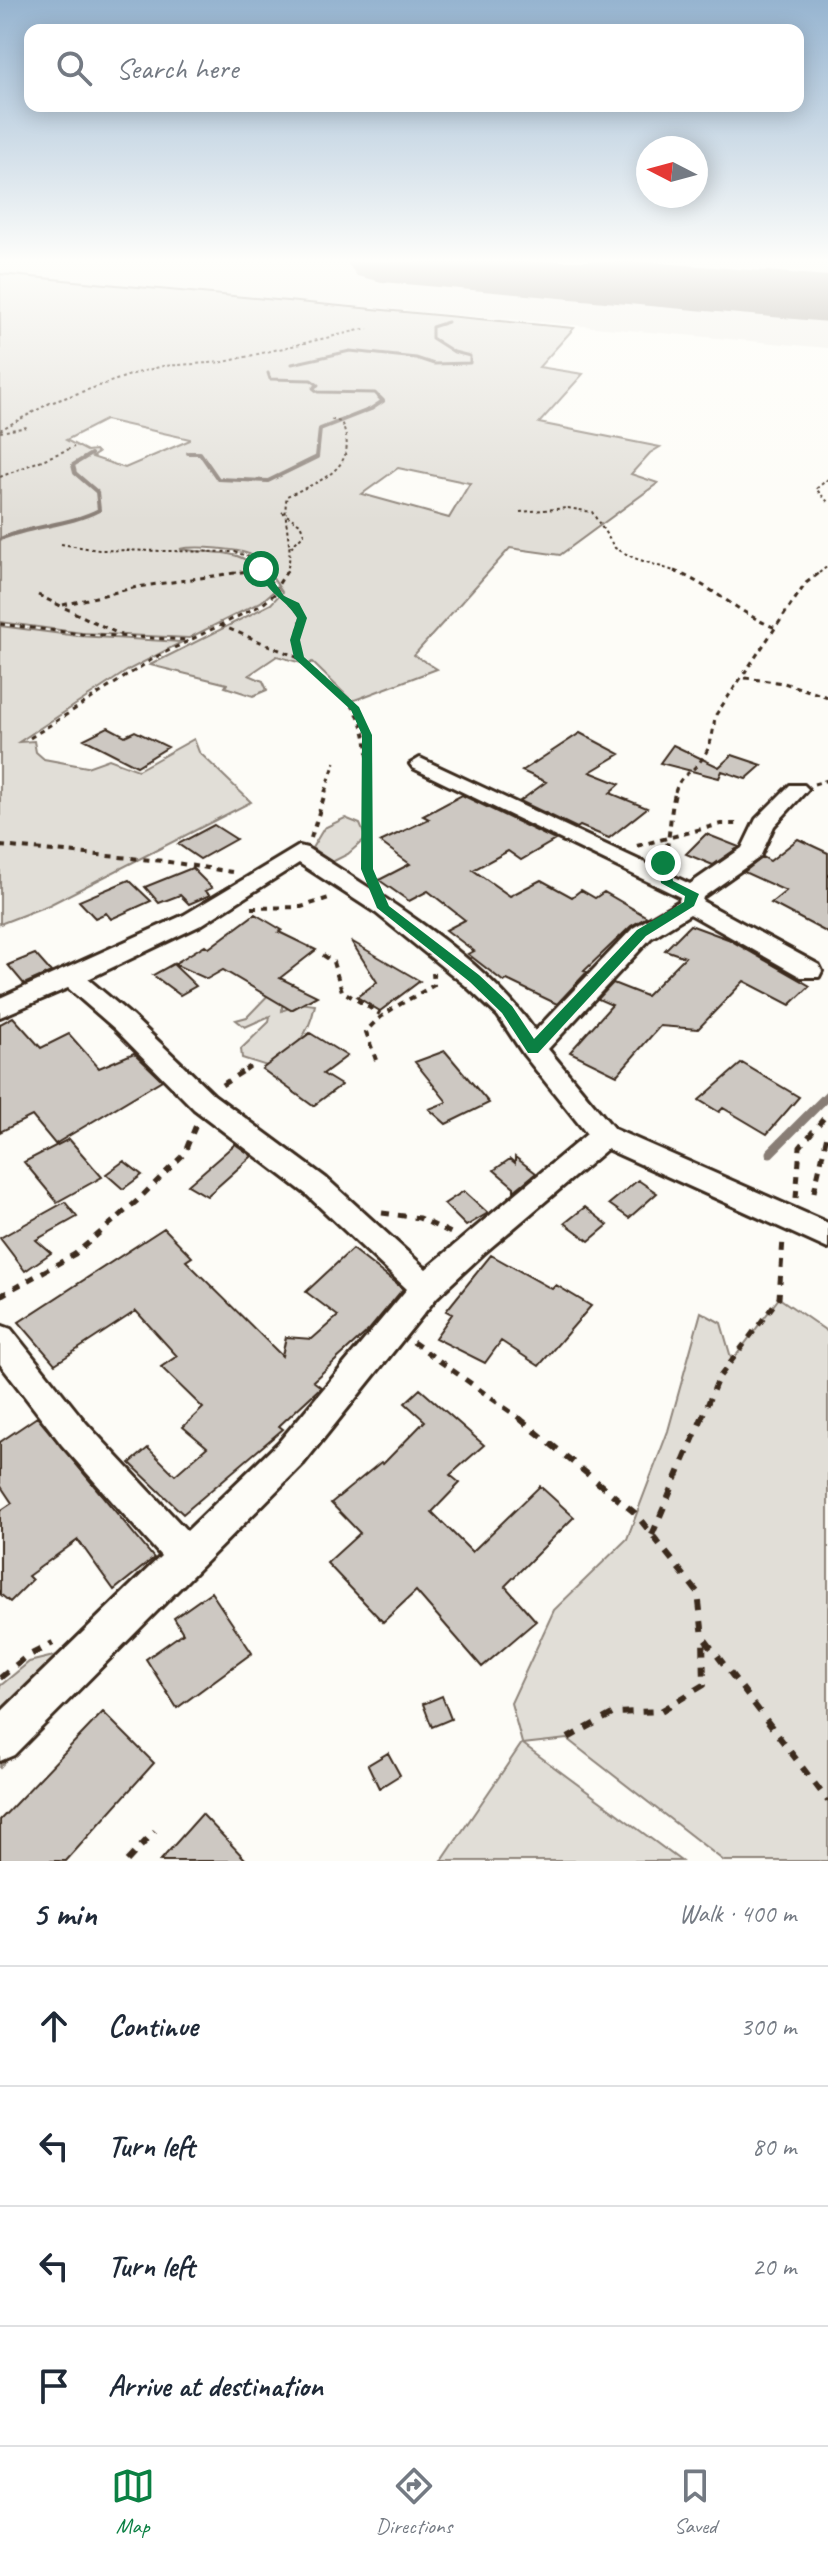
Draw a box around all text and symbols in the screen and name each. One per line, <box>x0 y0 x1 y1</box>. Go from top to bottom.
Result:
search box <box>24 24 804 112</box>
icon: search <box>52 46 96 90</box>
text: Search here <box>116 49 238 87</box>
north arrow <box>636 136 708 208</box>
route start <box>243 551 279 587</box>
route end <box>645 845 681 881</box>
text: 5 min <box>32 1892 97 1935</box>
text: Walk · 400 m <box>679 1897 796 1930</box>
icon: ahead <box>32 2004 76 2048</box>
text: Continue <box>108 2007 198 2045</box>
text: 300 m <box>740 2010 796 2043</box>
icon: left <box>32 2124 76 2168</box>
text: Turn left <box>108 2127 195 2165</box>
text: 80 m <box>752 2130 796 2163</box>
icon: left <box>32 2244 76 2288</box>
text: Turn left <box>108 2247 195 2285</box>
text: 20 m <box>752 2250 796 2283</box>
icon: arrive <box>32 2364 76 2408</box>
text: Arrive at destination <box>108 2367 323 2405</box>
tab: Map <box>111 2464 155 2540</box>
tab: Directions <box>376 2464 452 2540</box>
tab: Saved <box>673 2464 717 2540</box>

